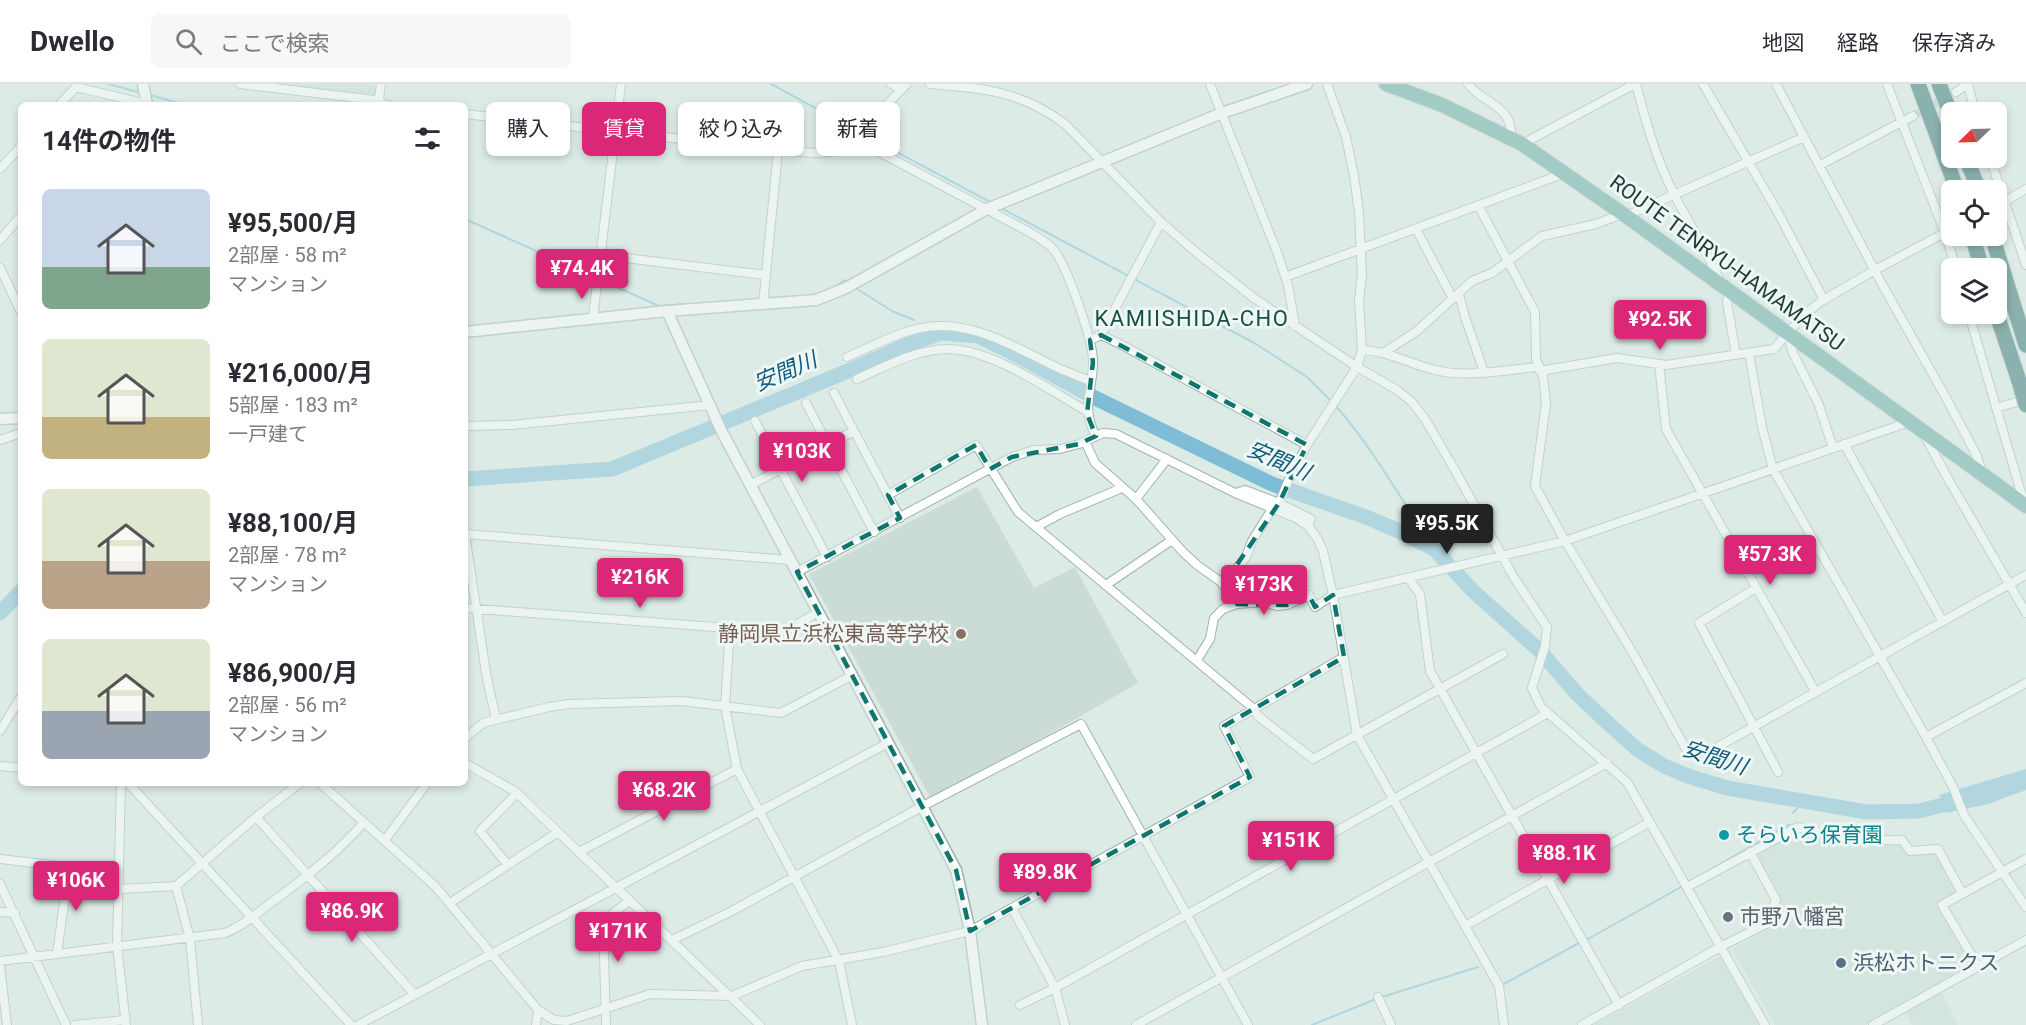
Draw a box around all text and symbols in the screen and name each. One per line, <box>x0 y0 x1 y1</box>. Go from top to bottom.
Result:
search box <box>151 14 571 68</box>
text: Dwello <box>30 25 115 58</box>
icon: search <box>172 25 205 58</box>
text: ここで検索 <box>220 31 330 56</box>
text: 地図 <box>1762 31 1804 55</box>
text: 経路 <box>1837 31 1879 55</box>
text: 保存済み <box>1912 31 1996 55</box>
chip: 購入 <box>486 102 570 156</box>
chip: 賃貸 <box>582 102 666 156</box>
chip: 絞り込み <box>678 102 804 156</box>
chip: 新着 <box>816 102 900 156</box>
north arrow <box>1941 102 2007 168</box>
map controls <box>1941 102 2007 324</box>
icon: filters <box>411 122 444 155</box>
text: 14件の物件 <box>42 126 176 156</box>
street label: ROUTE TENRYU-HAMAMATSU <box>1605 170 1849 356</box>
button: locate <box>1941 180 2007 246</box>
text: ¥95,500/月 <box>228 208 359 238</box>
icon: home <box>90 213 162 285</box>
text: 2部屋 · 58 m² <box>228 243 347 267</box>
pin: ¥74.4K <box>533 249 631 300</box>
text: ¥74.4K <box>550 256 614 280</box>
button: layers <box>1941 258 2007 324</box>
text: マンション <box>228 272 328 296</box>
pin: ¥92.5K <box>1611 300 1709 351</box>
district label: KAMIISHIDA-CHO <box>1095 306 1289 331</box>
text: ¥92.5K <box>1628 307 1692 331</box>
water label: 安間川 <box>750 346 822 396</box>
text: ¥216,000/月 <box>228 358 374 388</box>
icon: home <box>90 363 162 435</box>
text: 5部屋 · 183 m² <box>228 393 358 417</box>
text: 一戸建て <box>228 422 308 446</box>
pin: ¥103K <box>760 432 844 483</box>
water label: 安間川 <box>1244 436 1316 486</box>
text: ¥103K <box>773 439 831 463</box>
pin: ¥95.5K <box>1398 504 1496 555</box>
text: ¥88,100/月 <box>228 508 359 538</box>
text: ¥95.5K <box>1415 511 1479 535</box>
icon: home <box>90 513 162 585</box>
pin: ¥57.3K <box>1721 535 1819 586</box>
text: ¥57.3K <box>1738 542 1802 566</box>
text: 2部屋 · 78 m² <box>228 543 347 567</box>
pin: ¥216K <box>598 558 682 609</box>
text: ¥216K <box>611 565 669 589</box>
pin: ¥173K <box>1222 565 1306 616</box>
text: マンション <box>228 572 328 596</box>
text: ¥173K <box>1235 572 1293 596</box>
place label: 静岡県立浜松東高等学校 <box>718 622 949 646</box>
marker: 静岡県立浜松東高等学校 <box>954 627 968 641</box>
text: ¥86,900/月 <box>228 658 359 688</box>
icon: home <box>90 663 162 735</box>
text: 2部屋 · 56 m² <box>228 693 347 717</box>
text: マンション <box>228 722 328 746</box>
water label: 安間川 <box>1680 735 1752 780</box>
pin: ¥68.2K <box>615 771 713 822</box>
text: ¥68.2K <box>632 778 696 802</box>
pin: ¥151K <box>1249 821 1333 872</box>
place label: そらいろ保育園 <box>1736 823 1883 847</box>
text: ¥151K <box>1262 828 1320 852</box>
marker: そらいろ保育園 <box>1717 828 1731 842</box>
pin: ¥88.1K <box>1515 834 1613 885</box>
text: ¥88.1K <box>1532 841 1596 865</box>
pin: ¥89.8K <box>996 853 1094 904</box>
text: ¥89.8K <box>1013 860 1077 884</box>
pin: ¥106K <box>34 861 118 912</box>
text: ¥106K <box>47 868 105 892</box>
pin: ¥86.9K <box>303 892 401 943</box>
text: ¥86.9K <box>320 899 384 923</box>
place label: 市野八幡宮 <box>1740 905 1845 929</box>
marker: 市野八幡宮 <box>1721 910 1735 924</box>
pin: ¥171K <box>576 912 660 963</box>
text: ¥171K <box>589 919 647 943</box>
place label: 浜松ホトニクス <box>1853 951 1999 975</box>
marker: 浜松ホトニクス <box>1834 956 1848 970</box>

